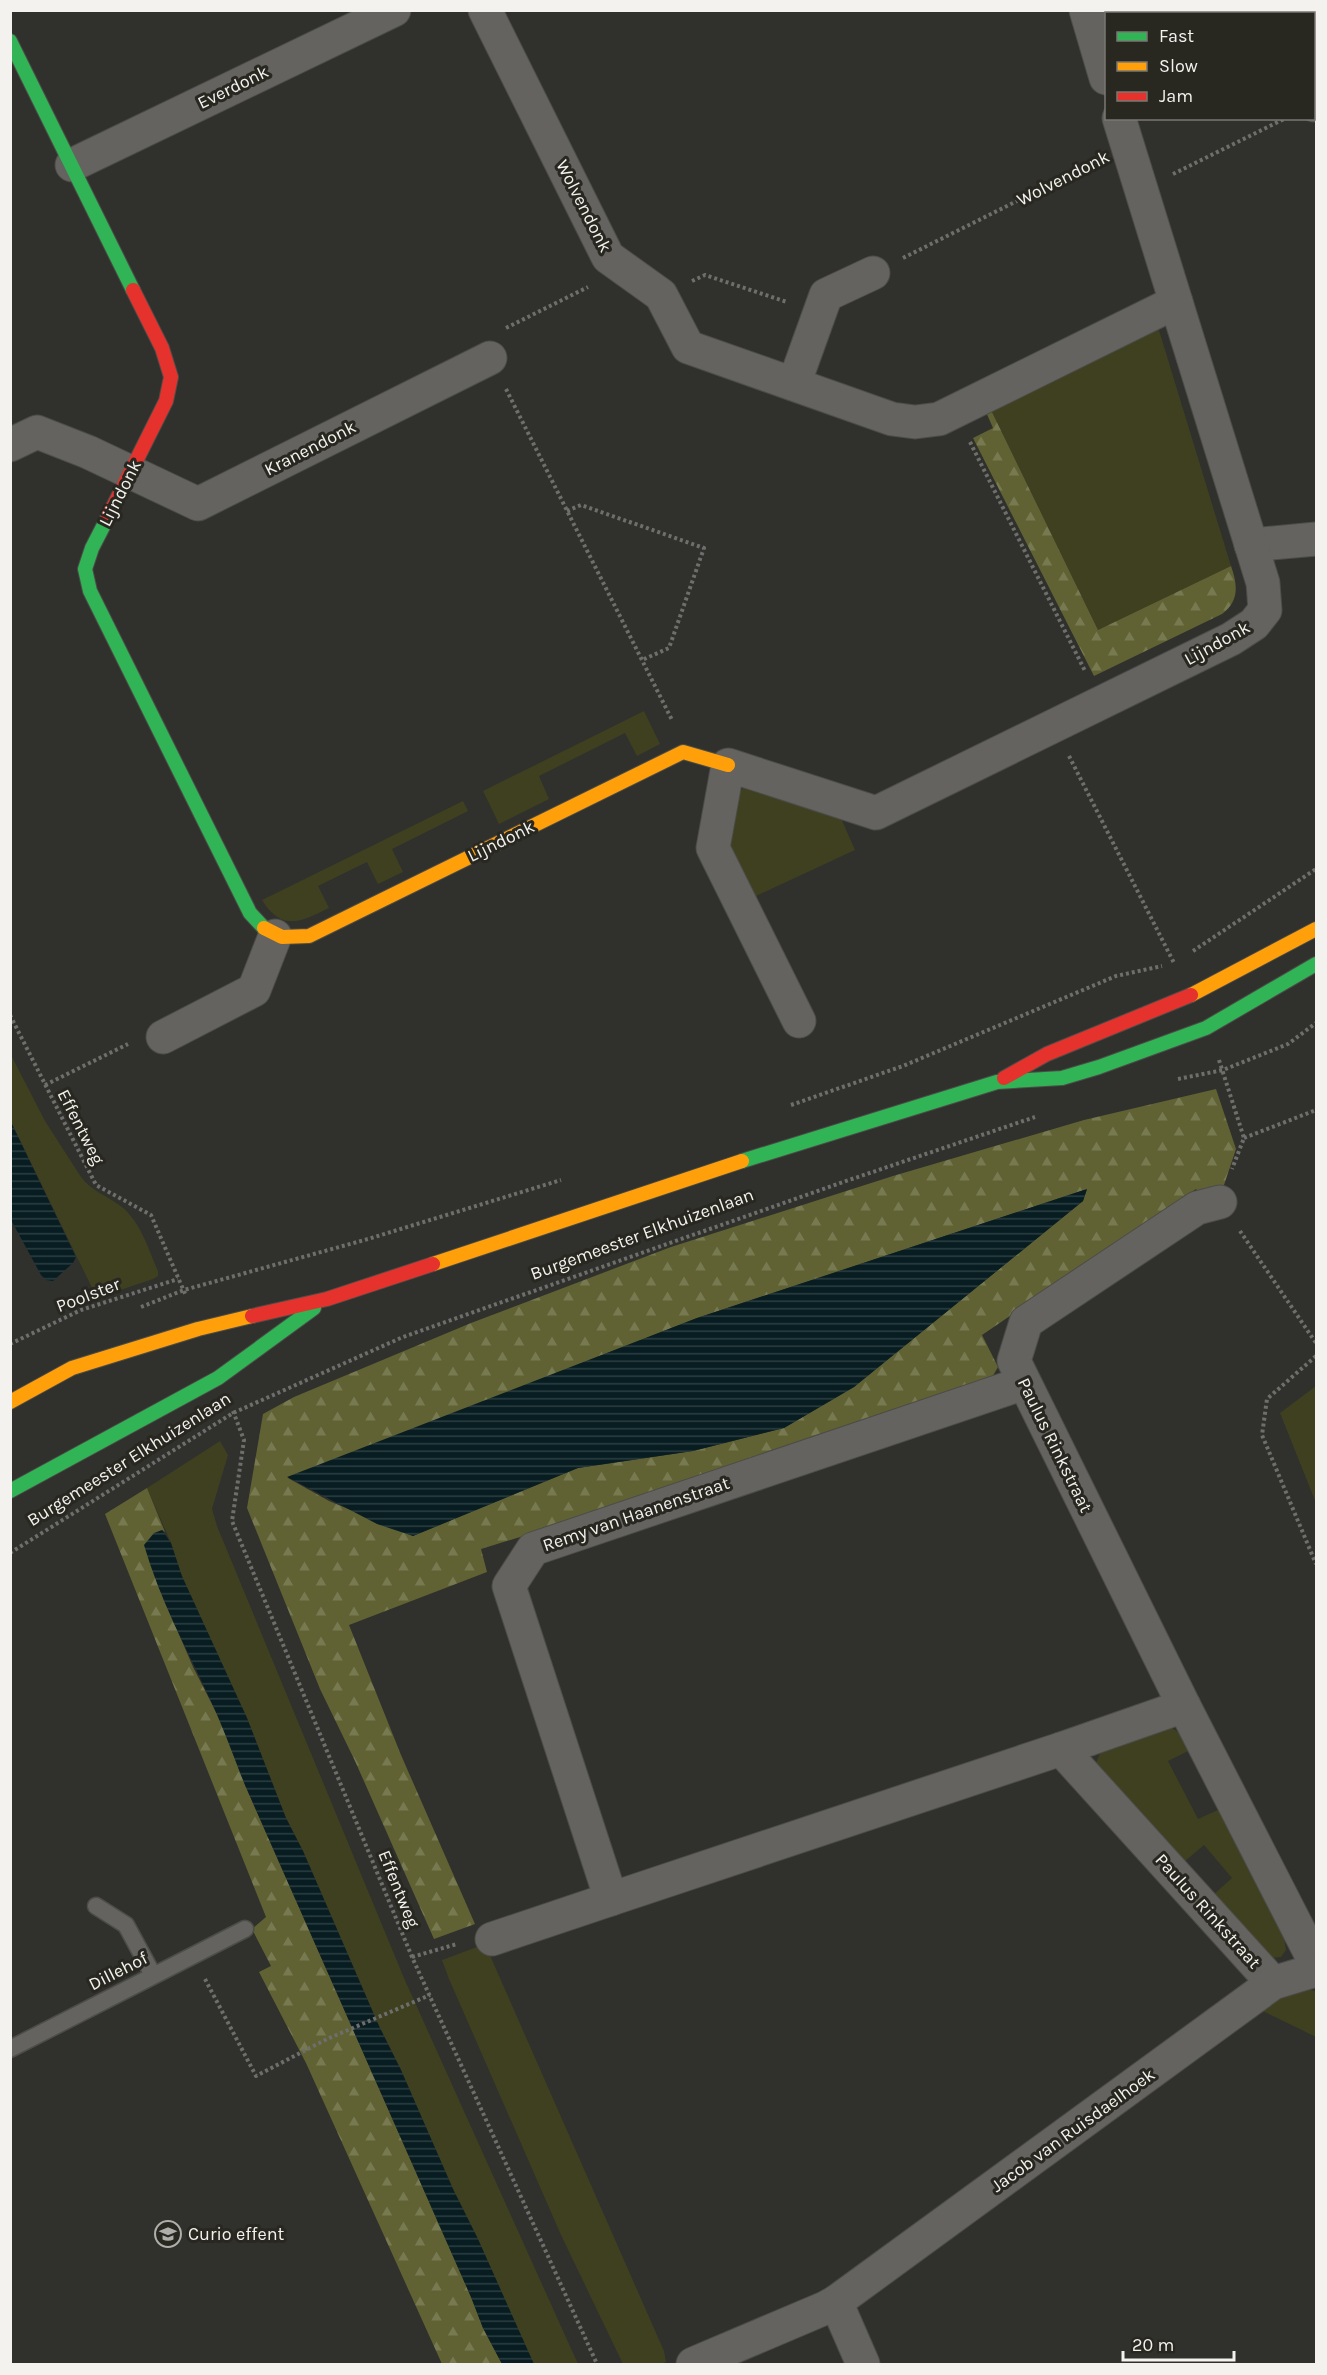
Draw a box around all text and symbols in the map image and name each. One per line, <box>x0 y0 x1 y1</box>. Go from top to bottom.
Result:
legend <box>1105 12 1315 120</box>
text: Fast <box>1159 25 1194 47</box>
text: Slow <box>1159 55 1198 77</box>
street label: Everdonk <box>194 60 272 114</box>
text: Jam <box>1159 85 1193 107</box>
street label: Wolvendonk <box>1013 145 1113 211</box>
street label: Wolvendonk <box>551 156 617 256</box>
street label: Kranendonk <box>261 416 359 480</box>
street label: Lijndonk <box>94 456 146 530</box>
street label: Lijndonk <box>1180 616 1254 670</box>
street label: Lijndonk <box>464 815 538 867</box>
street label: Effentweg <box>53 1086 109 1168</box>
street label: Burgemeester Elkhuizenlaan <box>527 1183 757 1285</box>
street label: Poolster <box>53 1273 124 1317</box>
street label: Paulus Rinkstraat <box>1013 1374 1097 1516</box>
street label: Burgemeester Elkhuizenlaan <box>23 1387 235 1531</box>
street label: Remy van Haanenstraat <box>540 1472 732 1556</box>
street label: Effentweg <box>373 1847 425 1931</box>
street label: Paulus Rinkstraat <box>1151 1849 1266 1973</box>
street label: Dillehof <box>85 1946 152 1995</box>
street label: Jacob van Ruisdaelhoek <box>987 2063 1159 2197</box>
school or university icon: Curio effent <box>153 2219 183 2249</box>
place label: Curio effent <box>188 2223 285 2245</box>
scale bar <box>1123 2324 1234 2362</box>
text: 20 m <box>1132 2334 1174 2356</box>

